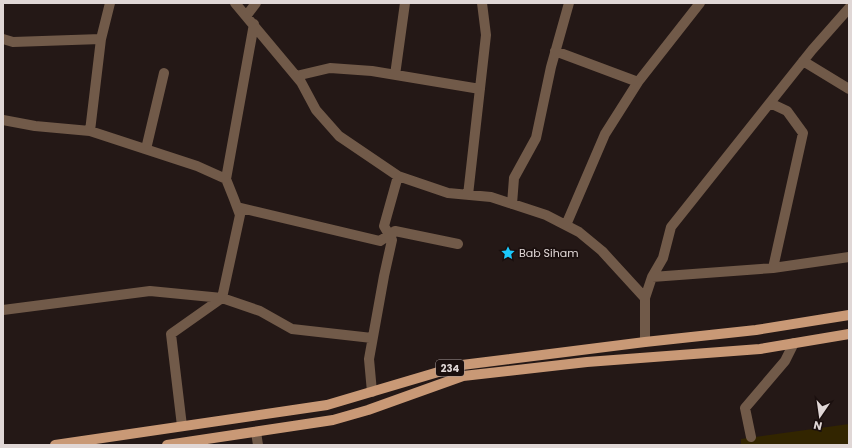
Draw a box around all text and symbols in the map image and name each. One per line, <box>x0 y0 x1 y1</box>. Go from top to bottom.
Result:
place icon: Bab Siham <box>500 245 516 261</box>
place label: Bab Siham <box>519 245 579 261</box>
road number: 234 <box>436 360 464 376</box>
north arrow <box>800 396 840 436</box>
text: N <box>812 417 824 434</box>

